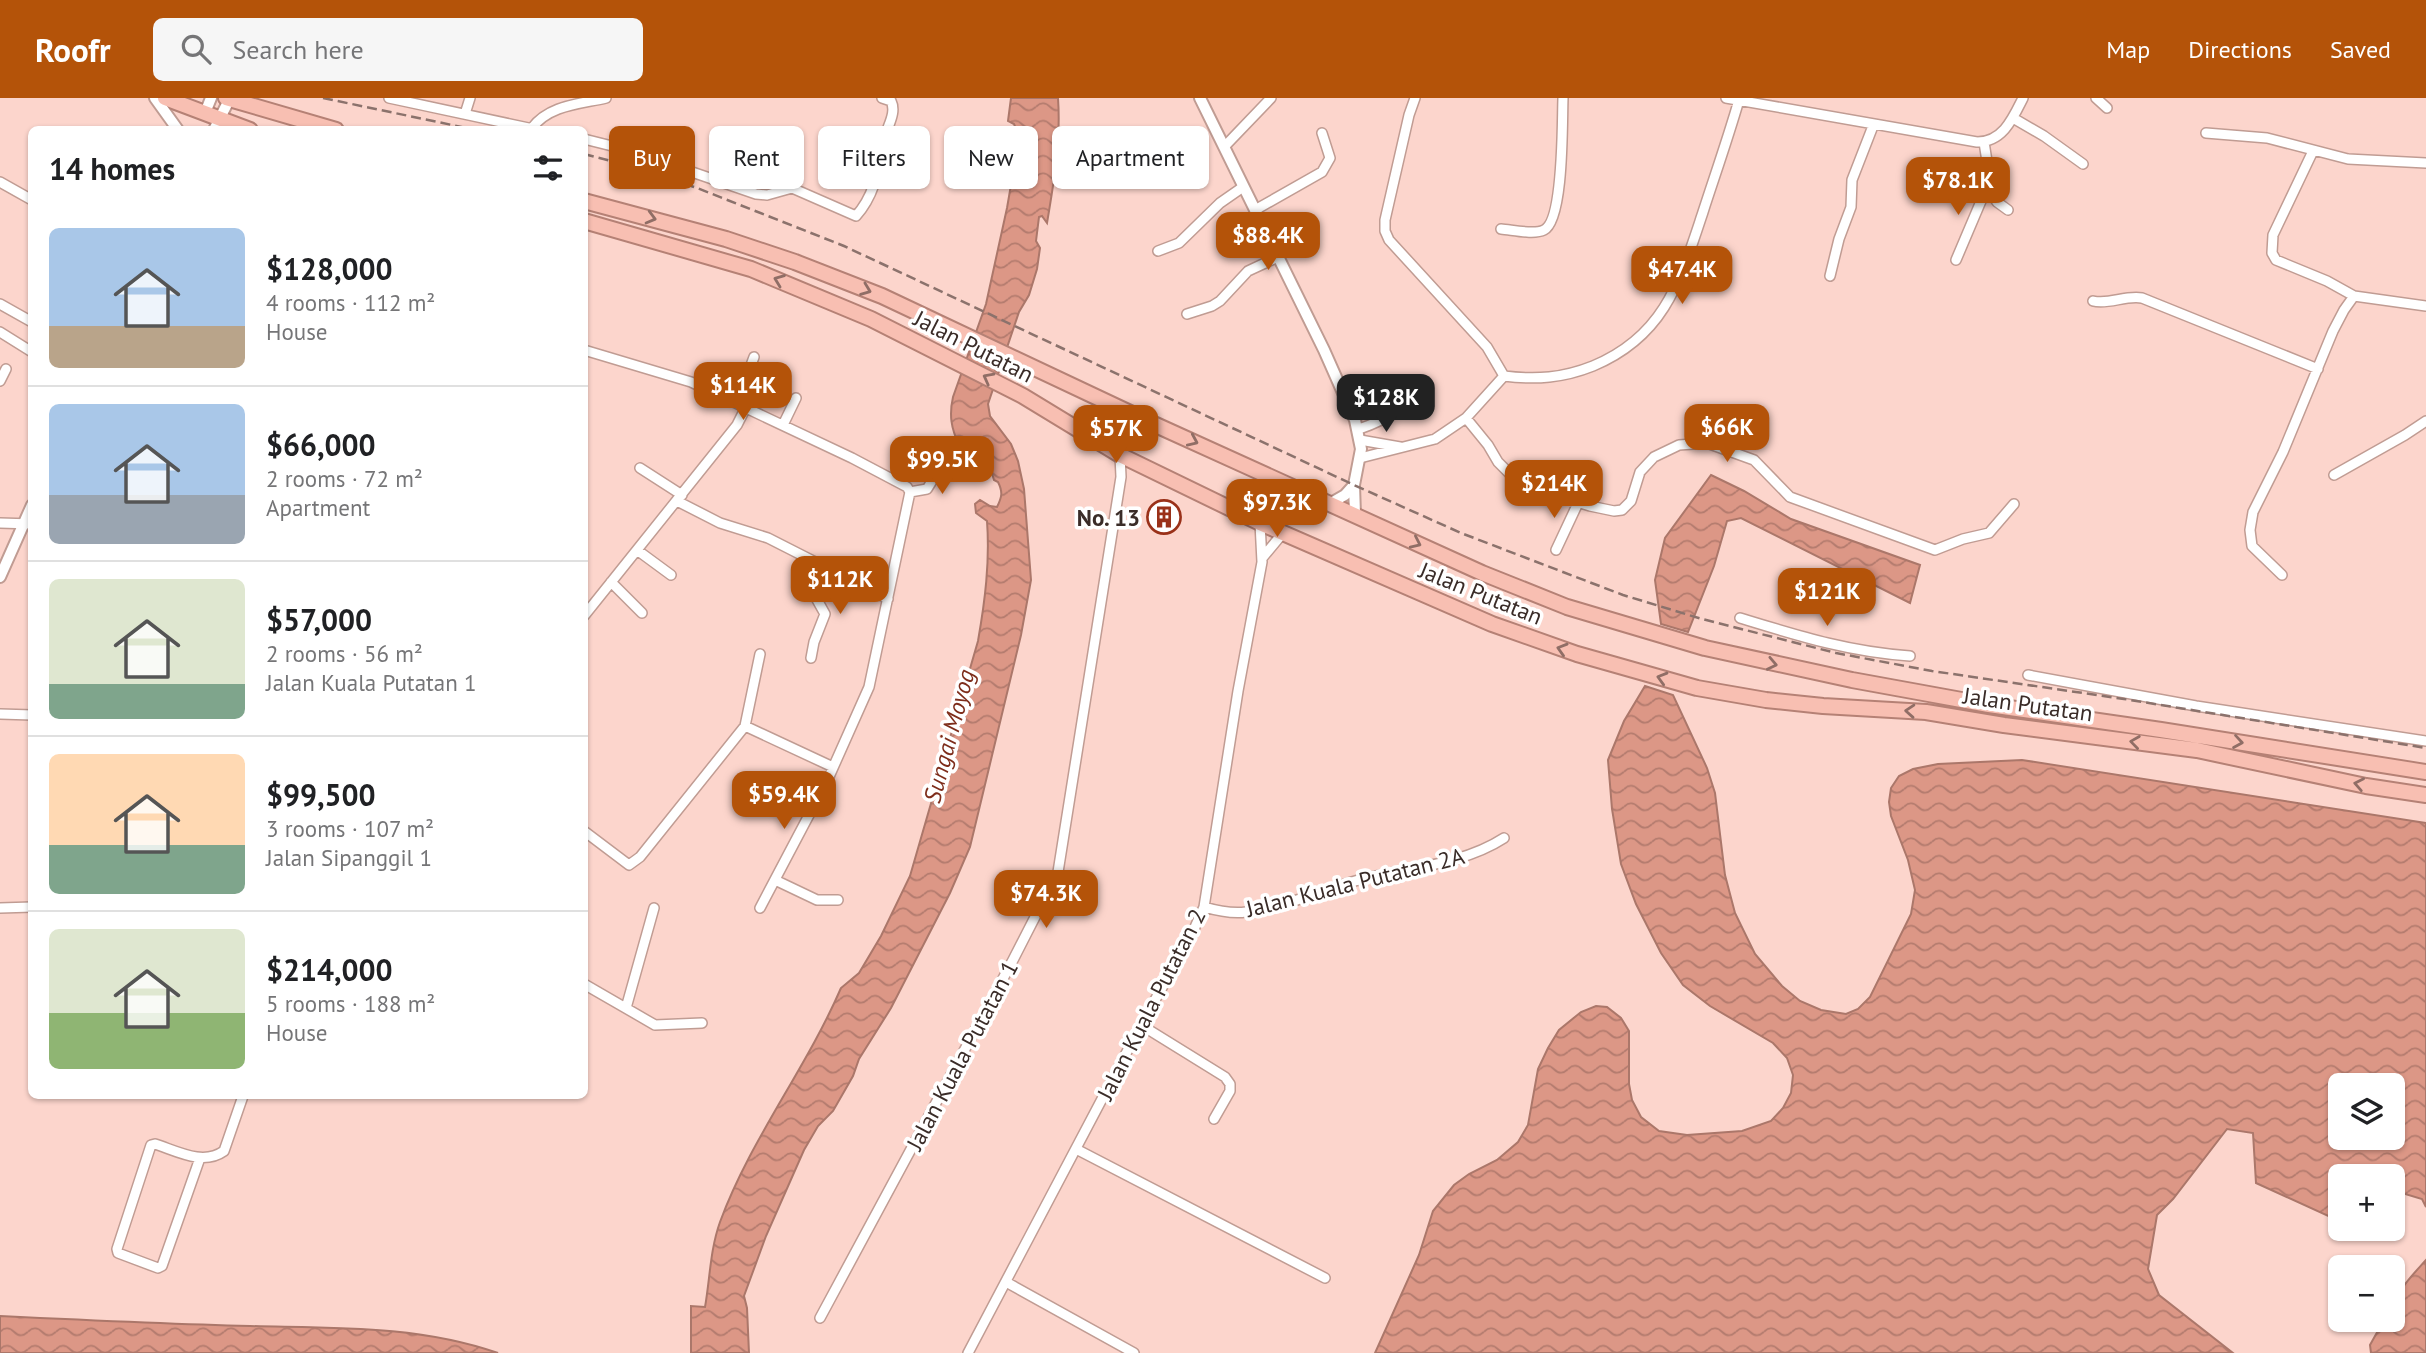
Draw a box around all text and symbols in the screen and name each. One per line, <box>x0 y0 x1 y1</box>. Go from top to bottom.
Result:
search box <box>153 18 643 81</box>
text: Roofr <box>35 28 111 71</box>
icon: search <box>177 30 215 68</box>
text: Search here <box>233 33 364 66</box>
text: Map <box>2106 34 2150 65</box>
text: Directions <box>2188 34 2292 65</box>
text: Saved <box>2330 34 2391 65</box>
chip: Buy <box>609 126 695 189</box>
chip: Rent <box>709 126 804 189</box>
chip: Filters <box>818 126 930 189</box>
chip: New <box>944 126 1038 189</box>
chip: Apartment <box>1052 126 1209 189</box>
text: 14 homes <box>49 149 175 188</box>
icon: filters <box>529 149 567 187</box>
pin: $78.1K <box>1901 158 2015 217</box>
text: $78.1K <box>1922 165 1994 194</box>
one-way arrow <box>644 210 656 224</box>
pin: $88.4K <box>1211 212 1325 272</box>
text: $88.4K <box>1232 220 1304 249</box>
pin: $47.4K <box>1625 246 1739 306</box>
text: $128,000 <box>266 249 393 288</box>
text: $47.4K <box>1647 254 1717 283</box>
icon: home <box>105 256 189 340</box>
one-way arrow <box>774 275 786 289</box>
one-way arrow <box>860 282 872 296</box>
text: 4 rooms · 112 m² <box>266 288 435 317</box>
street label: Jalan Putatan <box>908 303 1039 389</box>
text: House <box>266 317 328 346</box>
pin: $114K <box>694 362 792 422</box>
text: $114K <box>710 370 776 399</box>
one-way arrow <box>983 372 995 386</box>
pin: $128K <box>1337 374 1435 434</box>
text: $128K <box>1353 382 1419 411</box>
pin: $66K <box>1686 404 1768 464</box>
pin: $57K <box>1075 406 1157 465</box>
text: $66K <box>1700 412 1754 441</box>
text: $57K <box>1089 413 1143 442</box>
text: $66,000 <box>266 425 376 464</box>
icon: home <box>105 432 189 516</box>
one-way arrow <box>1186 433 1198 447</box>
pin: $99.5K <box>885 436 999 496</box>
text: $99.5K <box>906 444 978 473</box>
pin: $214K <box>1505 460 1603 520</box>
text: 2 rooms · 72 m² <box>266 464 423 493</box>
text: $214K <box>1521 468 1587 497</box>
pin: $97.3K <box>1220 480 1334 539</box>
text: $97.3K <box>1242 487 1312 516</box>
text: Apartment <box>266 493 370 522</box>
building icon: No. 13 <box>1145 498 1183 536</box>
place label: No. 13 <box>1077 503 1140 532</box>
one-way arrow <box>1409 535 1422 549</box>
street label: Jalan Putatan <box>1414 555 1547 631</box>
pin: $112K <box>791 556 889 616</box>
text: $112K <box>807 564 873 593</box>
pin: $121K <box>1778 568 1876 628</box>
text: $121K <box>1794 576 1860 605</box>
text: $57,000 <box>266 600 372 639</box>
icon: home <box>105 607 189 691</box>
text: 2 rooms · 56 m² <box>266 639 423 668</box>
one-way arrow <box>1557 643 1569 658</box>
one-way arrow <box>1766 655 1778 670</box>
water label: Sungai Moyog <box>916 666 982 806</box>
text: Jalan Kuala Putatan 1 <box>266 668 477 697</box>
one-way arrow <box>1656 672 1668 687</box>
street label: Jalan Putatan <box>1960 680 2095 727</box>
one-way arrow <box>1904 704 1915 719</box>
one-way arrow <box>2232 734 2243 749</box>
one-way arrow <box>2129 735 2141 750</box>
pin: $59.4K <box>727 772 841 831</box>
text: $99,500 <box>266 775 376 814</box>
one-way arrow <box>2353 777 2365 792</box>
text: $59.4K <box>748 779 820 808</box>
icon: home <box>105 782 189 866</box>
text: 3 rooms · 107 m² <box>266 814 434 843</box>
street label: Jalan Kuala Putatan 2A <box>1242 841 1468 923</box>
text: Jalan Sipanggil 1 <box>266 843 432 872</box>
pin: $74.3K <box>989 870 1103 930</box>
text: $74.3K <box>1010 878 1082 907</box>
street label: Jalan Kuala Putatan 2 <box>1090 904 1212 1105</box>
text: $214,000 <box>266 950 393 989</box>
street label: Jalan Kuala Putatan 1 <box>899 955 1024 1156</box>
icon: home <box>105 957 189 1041</box>
text: 5 rooms · 188 m² <box>266 989 435 1018</box>
text: House <box>266 1018 328 1047</box>
map controls <box>2328 1073 2405 1332</box>
button: layers <box>2328 1073 2405 1150</box>
button: + <box>2328 1164 2405 1241</box>
button: − <box>2328 1255 2405 1332</box>

